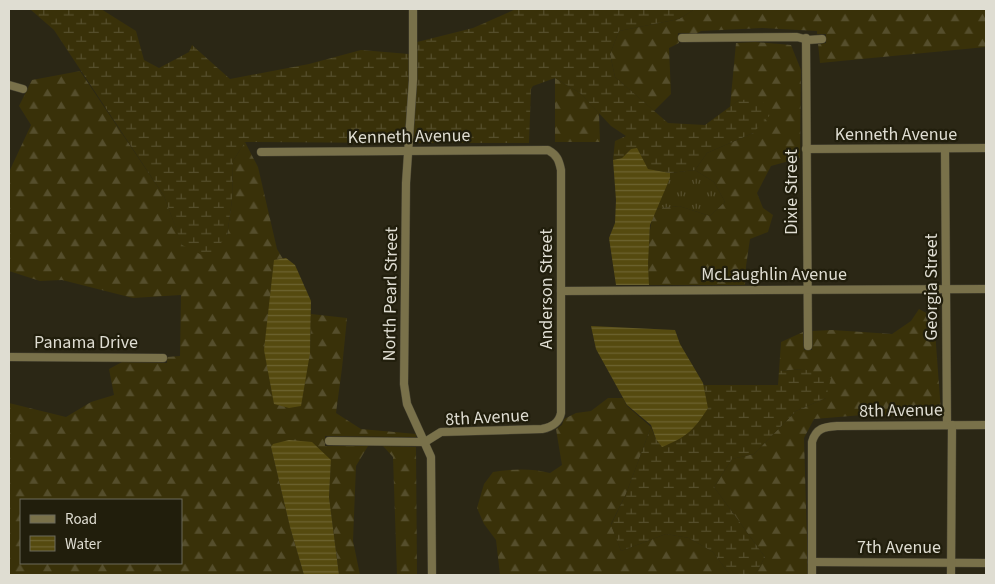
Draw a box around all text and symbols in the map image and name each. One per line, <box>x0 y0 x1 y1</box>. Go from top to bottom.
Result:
street label: Kenneth Avenue <box>835 122 957 147</box>
street label: Kenneth Avenue <box>347 123 471 150</box>
street label: Dixie Street <box>779 149 804 235</box>
street label: North Pearl Street <box>377 227 404 361</box>
street label: Anderson Street <box>534 229 559 349</box>
street label: Georgia Street <box>919 233 944 341</box>
street label: McLaughlin Avenue <box>701 262 847 287</box>
street label: Panama Drive <box>34 330 138 355</box>
street label: 8th Avenue <box>859 397 943 424</box>
street label: 8th Avenue <box>444 403 530 432</box>
legend <box>20 499 182 564</box>
text: Road <box>65 509 97 530</box>
text: Water <box>65 534 102 555</box>
street label: 7th Avenue <box>857 535 941 560</box>

